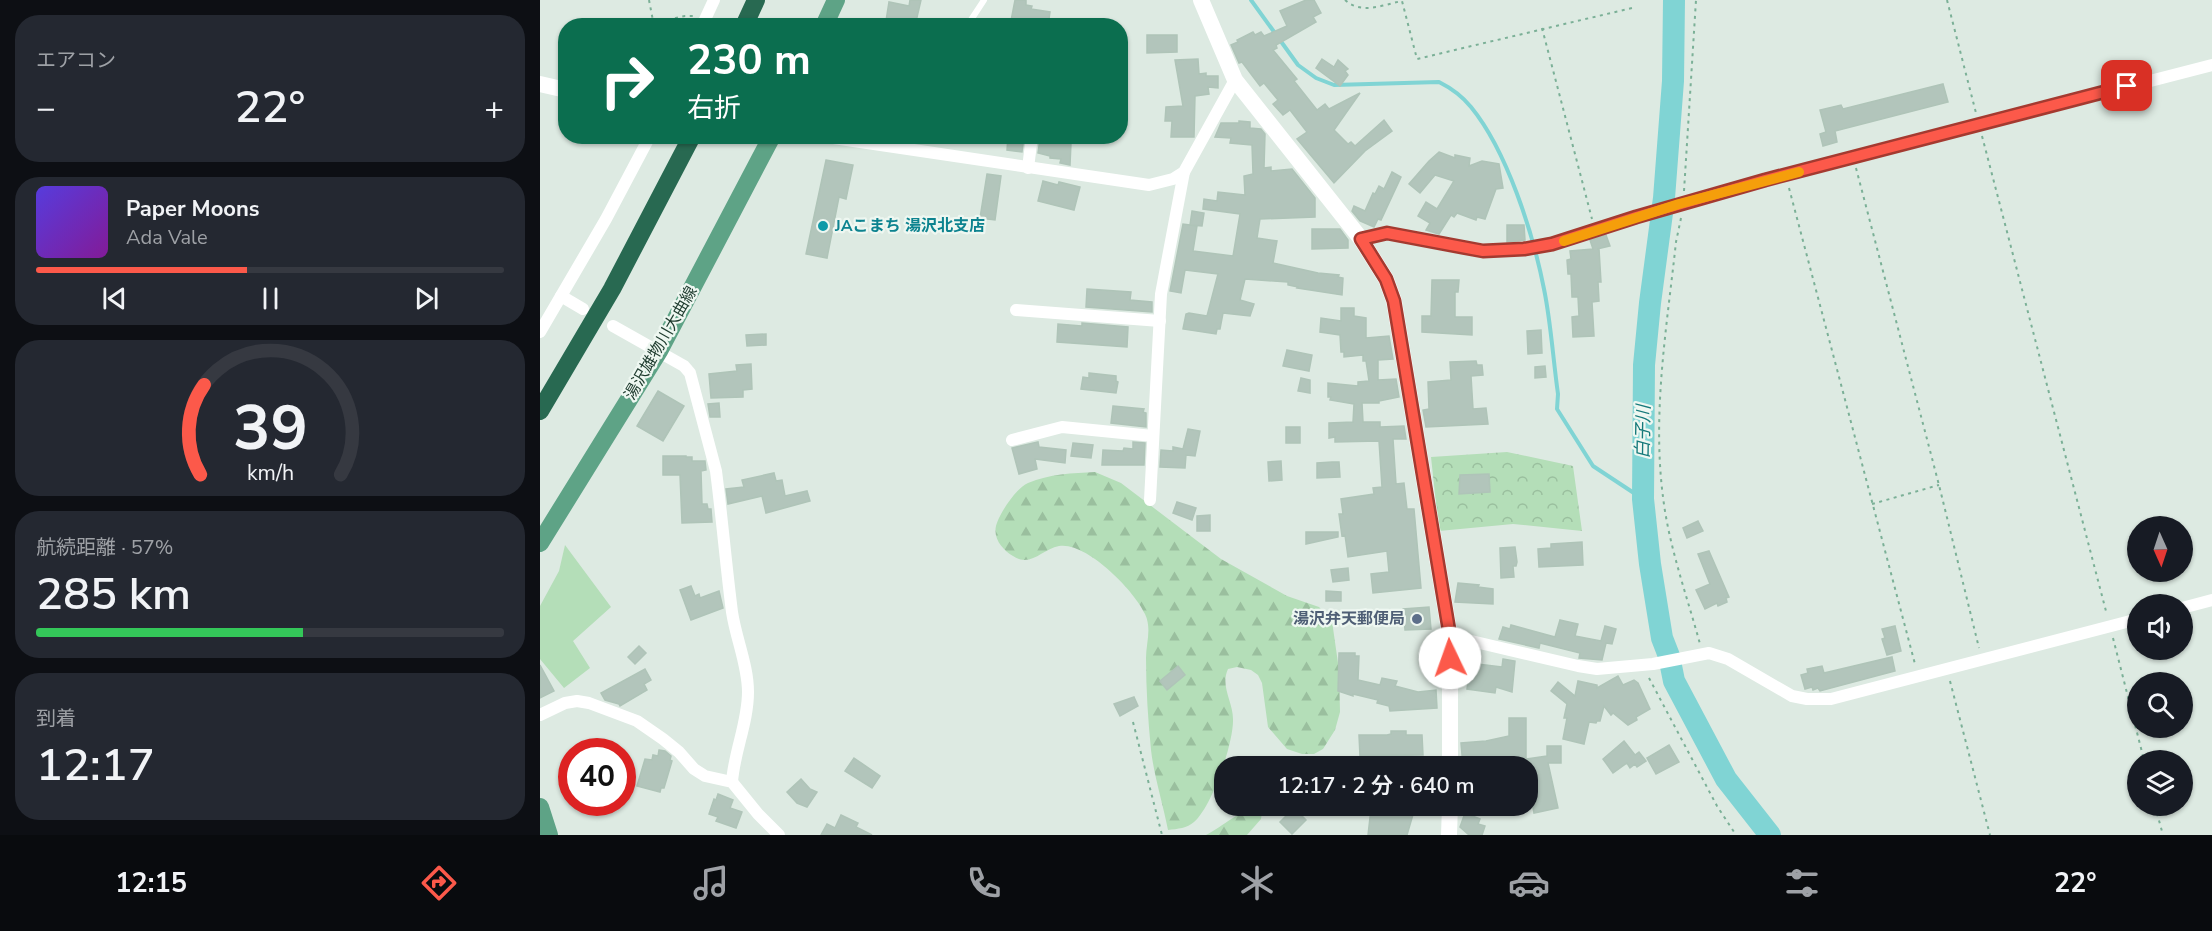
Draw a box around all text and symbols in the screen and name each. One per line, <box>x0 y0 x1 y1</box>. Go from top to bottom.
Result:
text: 230 m <box>687 32 811 89</box>
icon: right <box>588 42 666 120</box>
text: エアコン <box>36 47 116 74</box>
pin <box>2101 60 2152 111</box>
icon: arrive <box>2110 69 2143 102</box>
text: 22° <box>235 77 305 138</box>
text: − <box>36 86 56 131</box>
text: + <box>484 86 504 131</box>
text: 右折 <box>687 90 741 127</box>
text: Paper Moons <box>126 194 260 224</box>
place label: JAこまち 湯沢北支店 <box>834 215 985 237</box>
marker: JAこまち 湯沢北支店 <box>816 219 830 233</box>
text: Ada Vale <box>126 224 208 251</box>
icon: previous <box>98 282 131 315</box>
icon: pause <box>254 282 287 315</box>
icon: next <box>410 282 443 315</box>
street label: 湯沢雄物川大曲線 <box>619 282 703 404</box>
text: 39 <box>233 386 307 471</box>
water label: 白子川 <box>1631 403 1656 459</box>
text: km/h <box>246 458 294 488</box>
north arrow <box>2127 516 2193 582</box>
map controls <box>2127 516 2193 816</box>
text: 航続距離 · 57% <box>36 534 173 561</box>
text: 285 km <box>36 564 191 625</box>
button: sound <box>2127 594 2193 660</box>
place label: 湯沢弁天郵便局 <box>1293 608 1405 630</box>
marker: 湯沢弁天郵便局 <box>1410 612 1424 626</box>
position arrow <box>1418 626 1482 690</box>
button: search <box>2127 672 2193 738</box>
text: 到着 <box>36 705 76 732</box>
text: 12:17 <box>36 735 155 796</box>
speed limit sign: 40 <box>558 738 636 816</box>
button: layers <box>2127 750 2193 816</box>
text: 12:17 · 2 分 · 640 m <box>1277 771 1475 801</box>
icon: directions <box>418 862 460 904</box>
icon: music <box>690 862 732 904</box>
icon: phone <box>963 862 1005 904</box>
icon: climate <box>1236 862 1278 904</box>
icon: car <box>1508 862 1550 904</box>
icon: filters <box>1781 862 1823 904</box>
text: 12:15 <box>115 865 187 902</box>
text: 22° <box>2054 865 2097 902</box>

